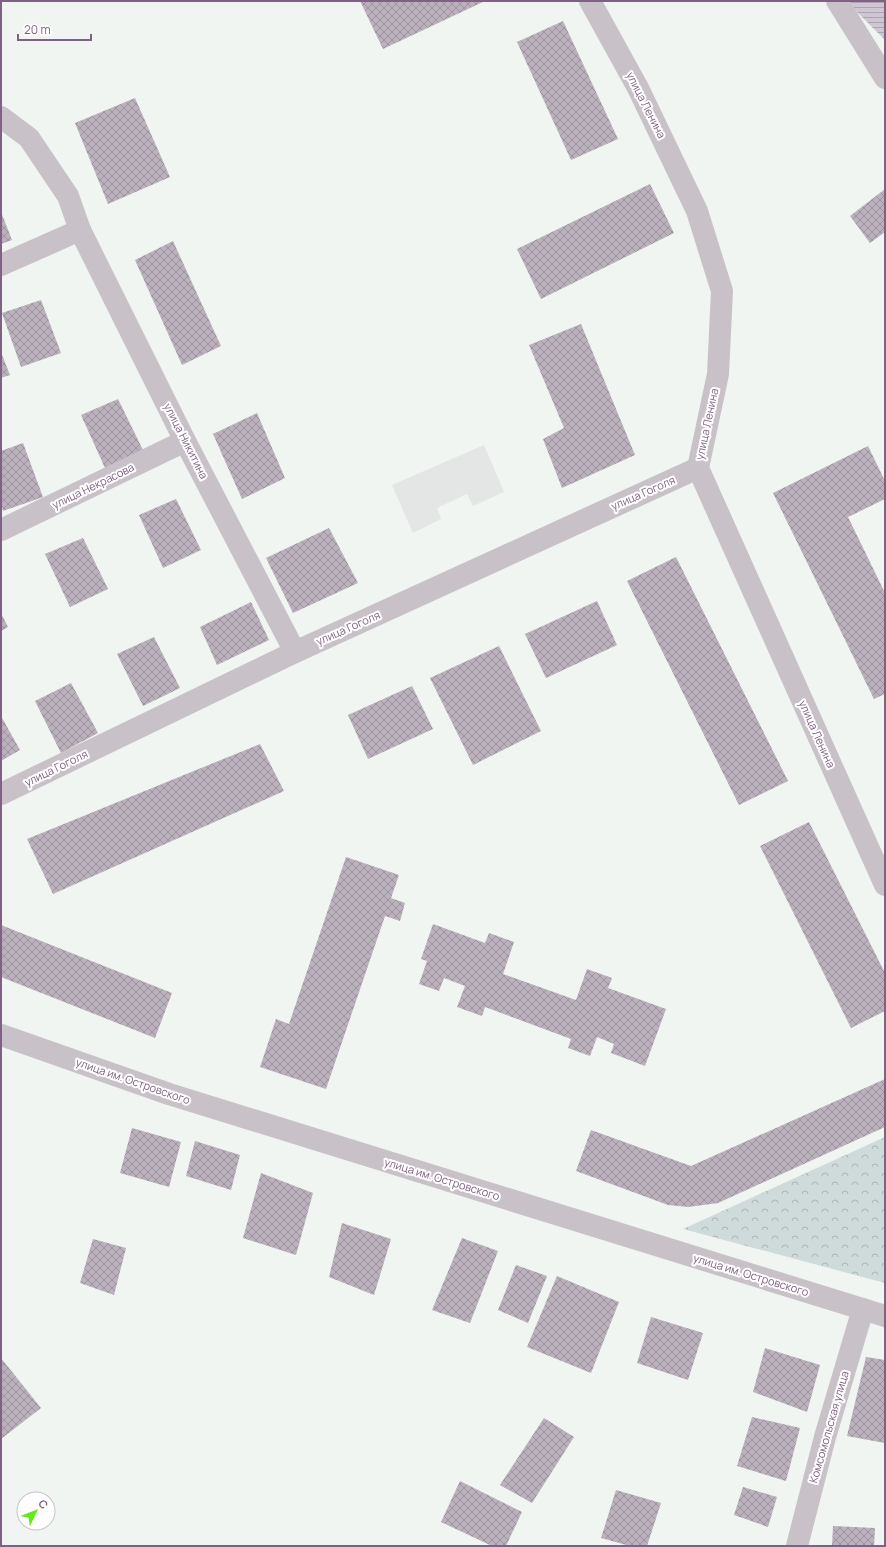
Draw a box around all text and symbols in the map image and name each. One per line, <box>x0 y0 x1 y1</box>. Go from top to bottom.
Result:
scale bar <box>18 16 91 42</box>
text: 20 m <box>24 21 51 38</box>
street label: улица Ленина <box>623 69 670 141</box>
street label: улица Ленина <box>692 387 721 461</box>
street label: улица Никитина <box>161 400 212 481</box>
street label: улица Некрасова <box>49 459 136 512</box>
street label: улица Гоголя <box>608 472 677 513</box>
street label: улица Гоголя <box>313 607 382 648</box>
street label: улица Ленина <box>796 698 839 770</box>
street label: улица Гоголя <box>22 746 90 789</box>
street label: улица им. Островского <box>74 1054 193 1107</box>
street label: улица им. Островского <box>383 1154 502 1203</box>
street label: улица им. Островского <box>692 1250 811 1299</box>
street label: Комсомольская улица <box>805 1369 852 1485</box>
north arrow <box>16 1491 56 1531</box>
text: С <box>35 1496 52 1512</box>

